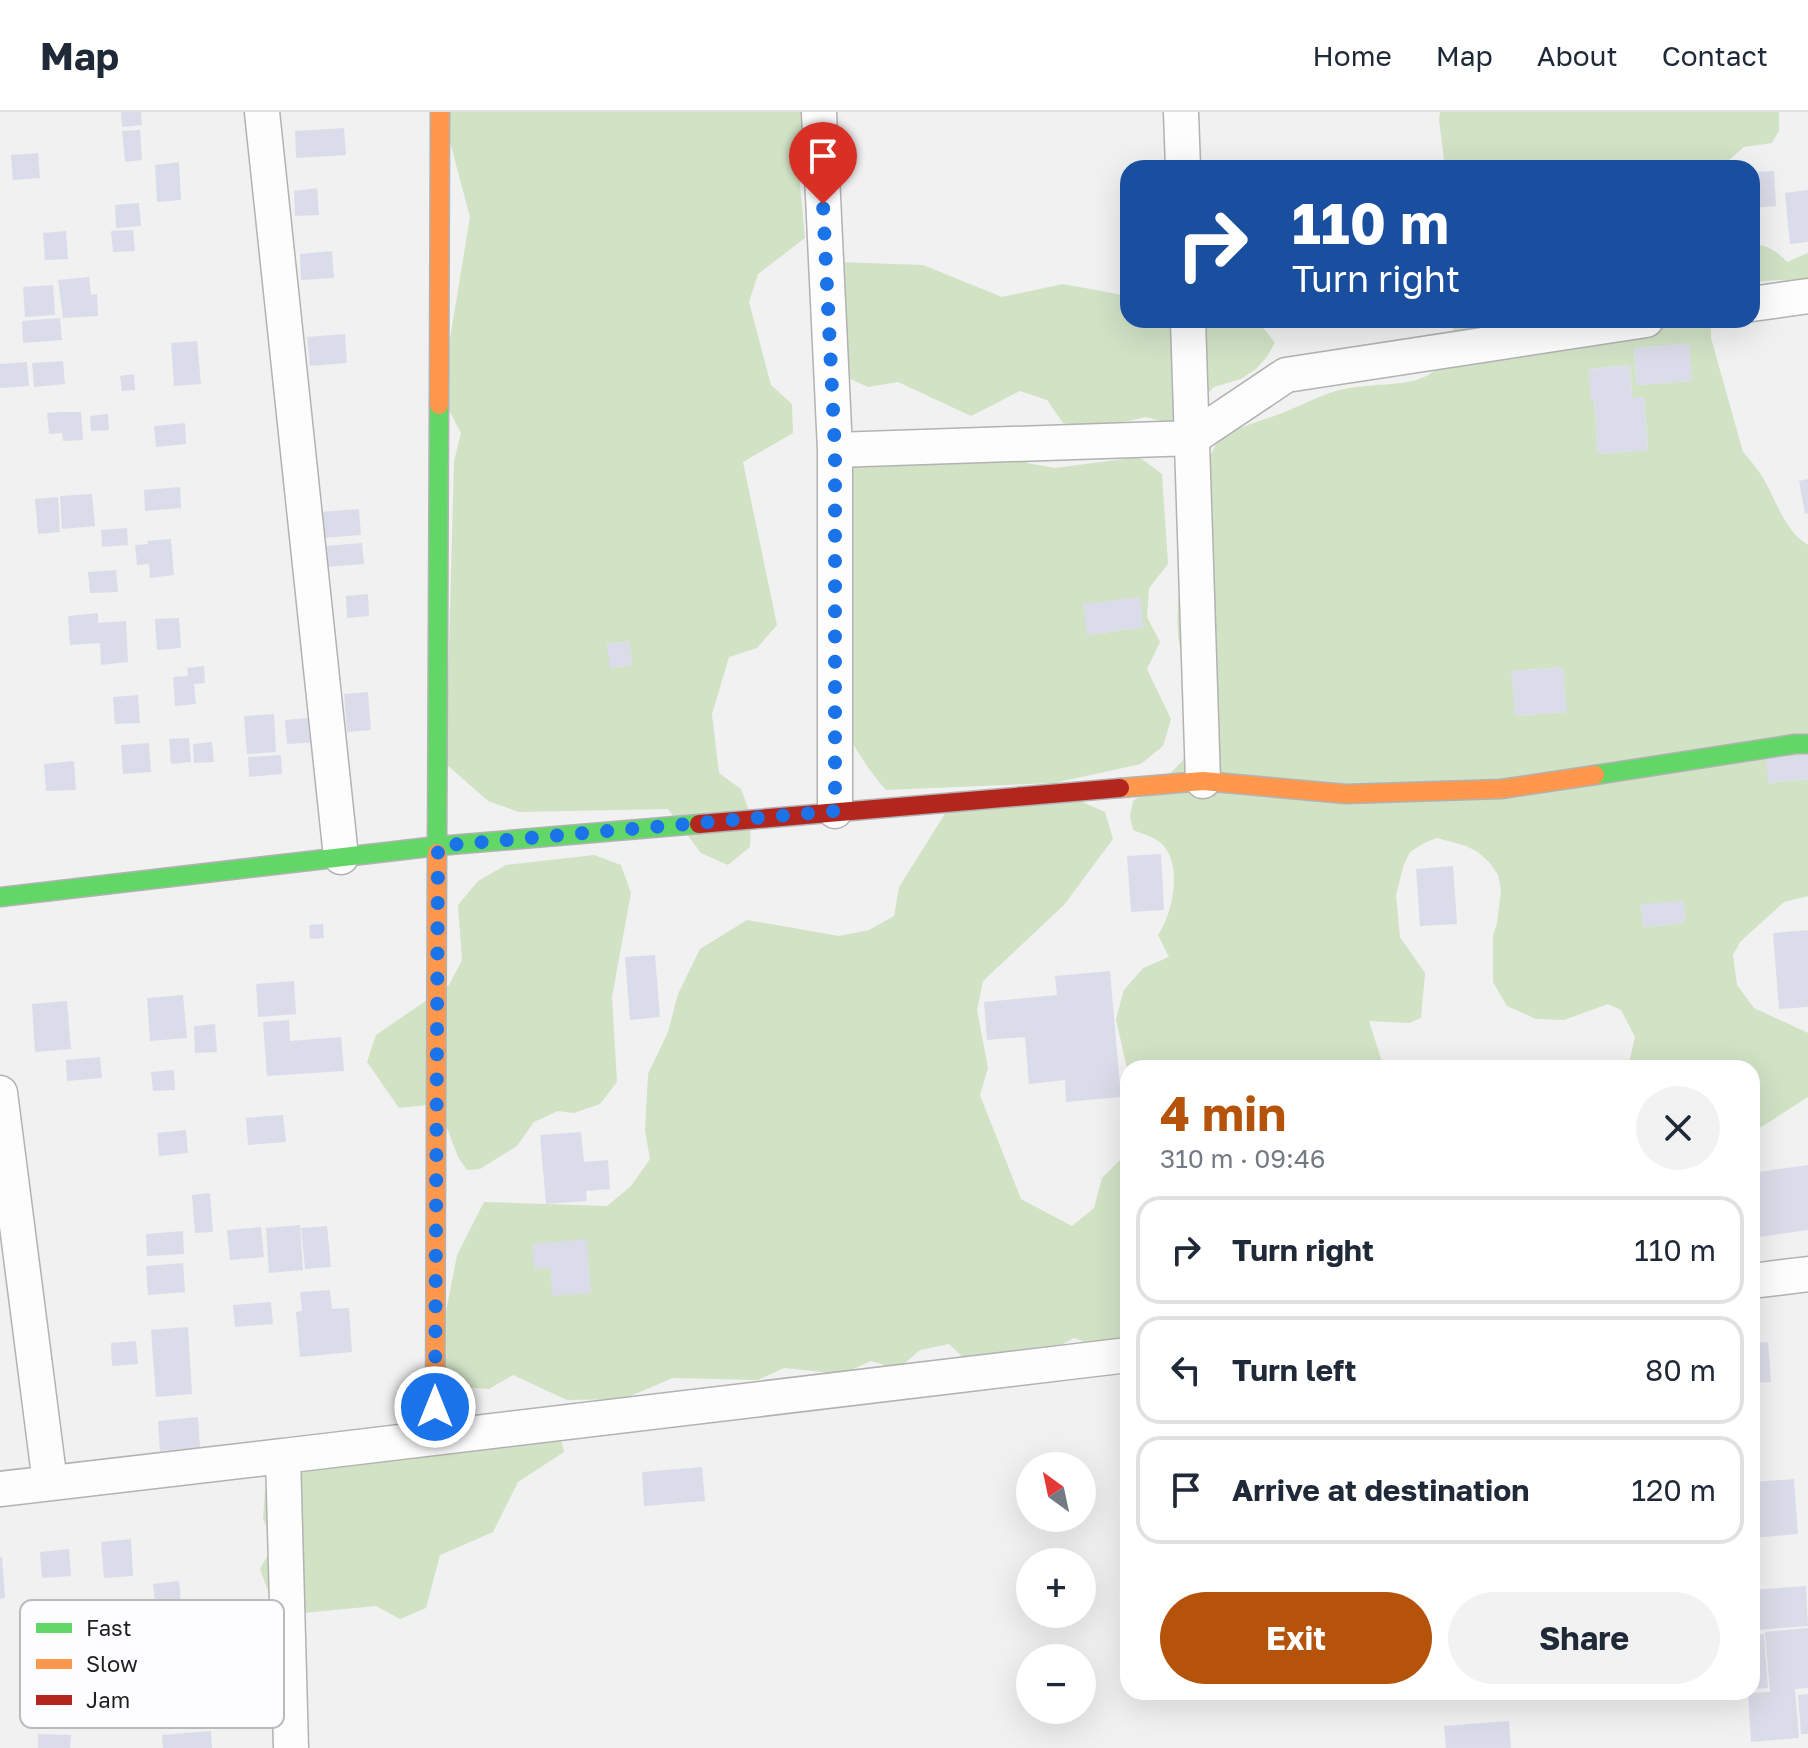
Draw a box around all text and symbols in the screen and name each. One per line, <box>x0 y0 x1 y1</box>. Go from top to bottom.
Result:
text: Map <box>40 33 119 78</box>
text: Home <box>1313 39 1392 72</box>
text: Map <box>1436 39 1493 72</box>
text: About <box>1537 39 1618 72</box>
text: Contact <box>1662 39 1768 72</box>
pin <box>789 122 857 204</box>
icon: arrive <box>801 134 845 178</box>
text: 110 m <box>1292 189 1449 256</box>
icon: right <box>1160 192 1264 296</box>
text: Turn right <box>1292 257 1460 300</box>
text: 4 min <box>1160 1084 1286 1142</box>
button: close <box>1636 1086 1720 1170</box>
text: 310 m · 09:46 <box>1160 1143 1326 1174</box>
icon: right <box>1164 1228 1208 1272</box>
text: Turn right <box>1232 1232 1374 1268</box>
text: 110 m <box>1634 1232 1716 1268</box>
icon: left <box>1164 1348 1208 1392</box>
text: Turn left <box>1232 1352 1357 1388</box>
text: 80 m <box>1645 1352 1716 1388</box>
position arrow <box>393 1365 477 1449</box>
north arrow <box>1016 1452 1096 1532</box>
map controls <box>1016 1452 1096 1724</box>
icon: arrive <box>1164 1468 1208 1512</box>
text: Arrive at destination <box>1232 1472 1529 1508</box>
text: 120 m <box>1631 1472 1716 1508</box>
button: + <box>1016 1548 1096 1628</box>
button: Exit <box>1160 1592 1432 1684</box>
button: Share <box>1448 1592 1720 1684</box>
legend <box>20 1600 284 1728</box>
text: Fast <box>86 1614 132 1641</box>
button: − <box>1016 1644 1096 1724</box>
text: Slow <box>86 1650 138 1677</box>
text: Jam <box>86 1686 130 1713</box>

